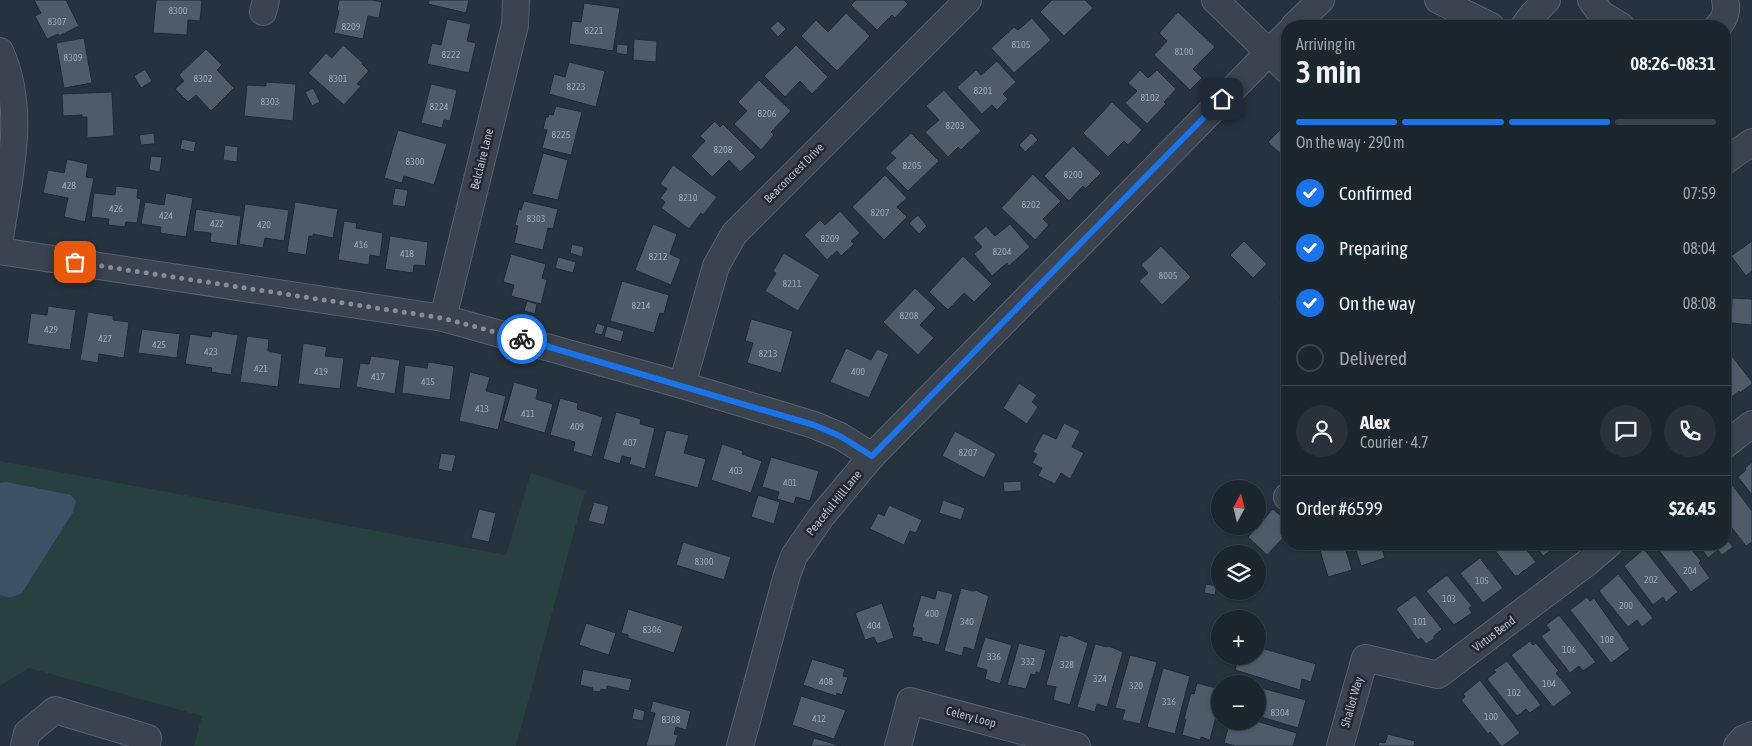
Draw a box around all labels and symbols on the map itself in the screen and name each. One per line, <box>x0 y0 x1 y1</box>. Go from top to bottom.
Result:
house number: 8300 <box>169 5 188 16</box>
house number: 8307 <box>48 16 67 27</box>
house number: 8209 <box>342 21 361 32</box>
house number: 8221 <box>585 25 604 36</box>
house number: 8105 <box>1012 39 1031 50</box>
house number: 8100 <box>1175 46 1194 57</box>
house number: 8222 <box>442 49 461 60</box>
house number: 8309 <box>64 52 83 63</box>
house number: 8302 <box>194 73 213 84</box>
house number: 8301 <box>329 73 348 84</box>
pin <box>1201 78 1243 120</box>
house number: 8223 <box>567 81 586 92</box>
house number: 8201 <box>974 85 993 96</box>
house number: 8102 <box>1141 92 1160 103</box>
house number: 8303 <box>261 96 280 107</box>
house number: 8224 <box>430 101 449 112</box>
house number: 8206 <box>758 108 777 119</box>
house number: 8203 <box>946 120 965 131</box>
street label: Belclaire Lane <box>468 127 496 191</box>
house number: 8225 <box>552 129 571 140</box>
street label: Beaconcrest Drive <box>761 140 827 206</box>
house number: 8208 <box>714 144 733 155</box>
house number: 8300 <box>406 156 425 167</box>
house number: 8205 <box>903 160 922 171</box>
house number: 8200 <box>1064 169 1083 180</box>
house number: 428 <box>62 180 76 191</box>
house number: 8210 <box>679 192 698 203</box>
house number: 8202 <box>1022 199 1041 210</box>
house number: 426 <box>109 203 123 214</box>
house number: 8207 <box>871 207 890 218</box>
house number: 424 <box>159 210 173 221</box>
house number: 8303 <box>527 213 546 224</box>
house number: 422 <box>210 218 224 229</box>
house number: 420 <box>257 219 271 230</box>
house number: 8209 <box>821 233 840 244</box>
house number: 416 <box>354 239 368 250</box>
pin <box>54 241 96 283</box>
house number: 8204 <box>993 246 1012 257</box>
house number: 418 <box>400 248 414 259</box>
house number: 8212 <box>649 251 668 262</box>
house number: 8005 <box>1159 270 1178 281</box>
house number: 8211 <box>783 278 802 289</box>
house number: 8214 <box>632 300 651 311</box>
house number: 8208 <box>900 310 919 321</box>
courier <box>497 314 547 364</box>
house number: 429 <box>44 324 58 335</box>
house number: 427 <box>98 333 112 344</box>
house number: 425 <box>152 339 166 350</box>
house number: 423 <box>204 346 218 357</box>
house number: 8213 <box>759 348 778 359</box>
house number: 421 <box>254 363 268 374</box>
house number: 419 <box>314 366 328 377</box>
house number: 400 <box>851 366 865 377</box>
house number: 417 <box>371 371 385 382</box>
house number: 415 <box>421 376 435 387</box>
house number: 413 <box>475 403 489 414</box>
house number: 411 <box>521 408 535 419</box>
house number: 409 <box>570 421 584 432</box>
house number: 407 <box>623 437 637 448</box>
house number: 8207 <box>959 447 978 458</box>
house number: 403 <box>729 465 743 476</box>
street label: Peaceful Hill Lane <box>803 468 865 538</box>
house number: 401 <box>783 477 797 488</box>
north arrow <box>1211 480 1266 535</box>
house number: 8300 <box>695 556 714 567</box>
house number: 204 <box>1683 565 1697 576</box>
house number: 202 <box>1644 574 1658 585</box>
house number: 105 <box>1475 575 1489 586</box>
house number: 103 <box>1442 593 1456 604</box>
house number: 200 <box>1619 600 1633 611</box>
house number: 400 <box>925 608 939 619</box>
street label: Virtus Bend <box>1470 613 1518 655</box>
house number: 340 <box>960 616 974 627</box>
house number: 101 <box>1413 616 1427 627</box>
house number: 404 <box>867 620 881 631</box>
house number: 8306 <box>643 624 662 635</box>
house number: 108 <box>1600 634 1614 645</box>
house number: 106 <box>1562 644 1576 655</box>
house number: 336 <box>987 651 1001 662</box>
house number: 332 <box>1021 656 1035 667</box>
house number: 328 <box>1060 659 1074 670</box>
house number: 324 <box>1093 673 1107 684</box>
street label: Shallot Way <box>1338 675 1366 729</box>
house number: 408 <box>819 676 833 687</box>
house number: 104 <box>1542 678 1556 689</box>
house number: 320 <box>1129 680 1143 691</box>
house number: 102 <box>1507 687 1521 698</box>
house number: 316 <box>1162 696 1176 707</box>
street label: Celery Loop <box>945 704 998 730</box>
house number: 8304 <box>1271 707 1290 718</box>
house number: 100 <box>1484 711 1498 722</box>
house number: 412 <box>812 713 826 724</box>
house number: 8308 <box>662 714 681 725</box>

